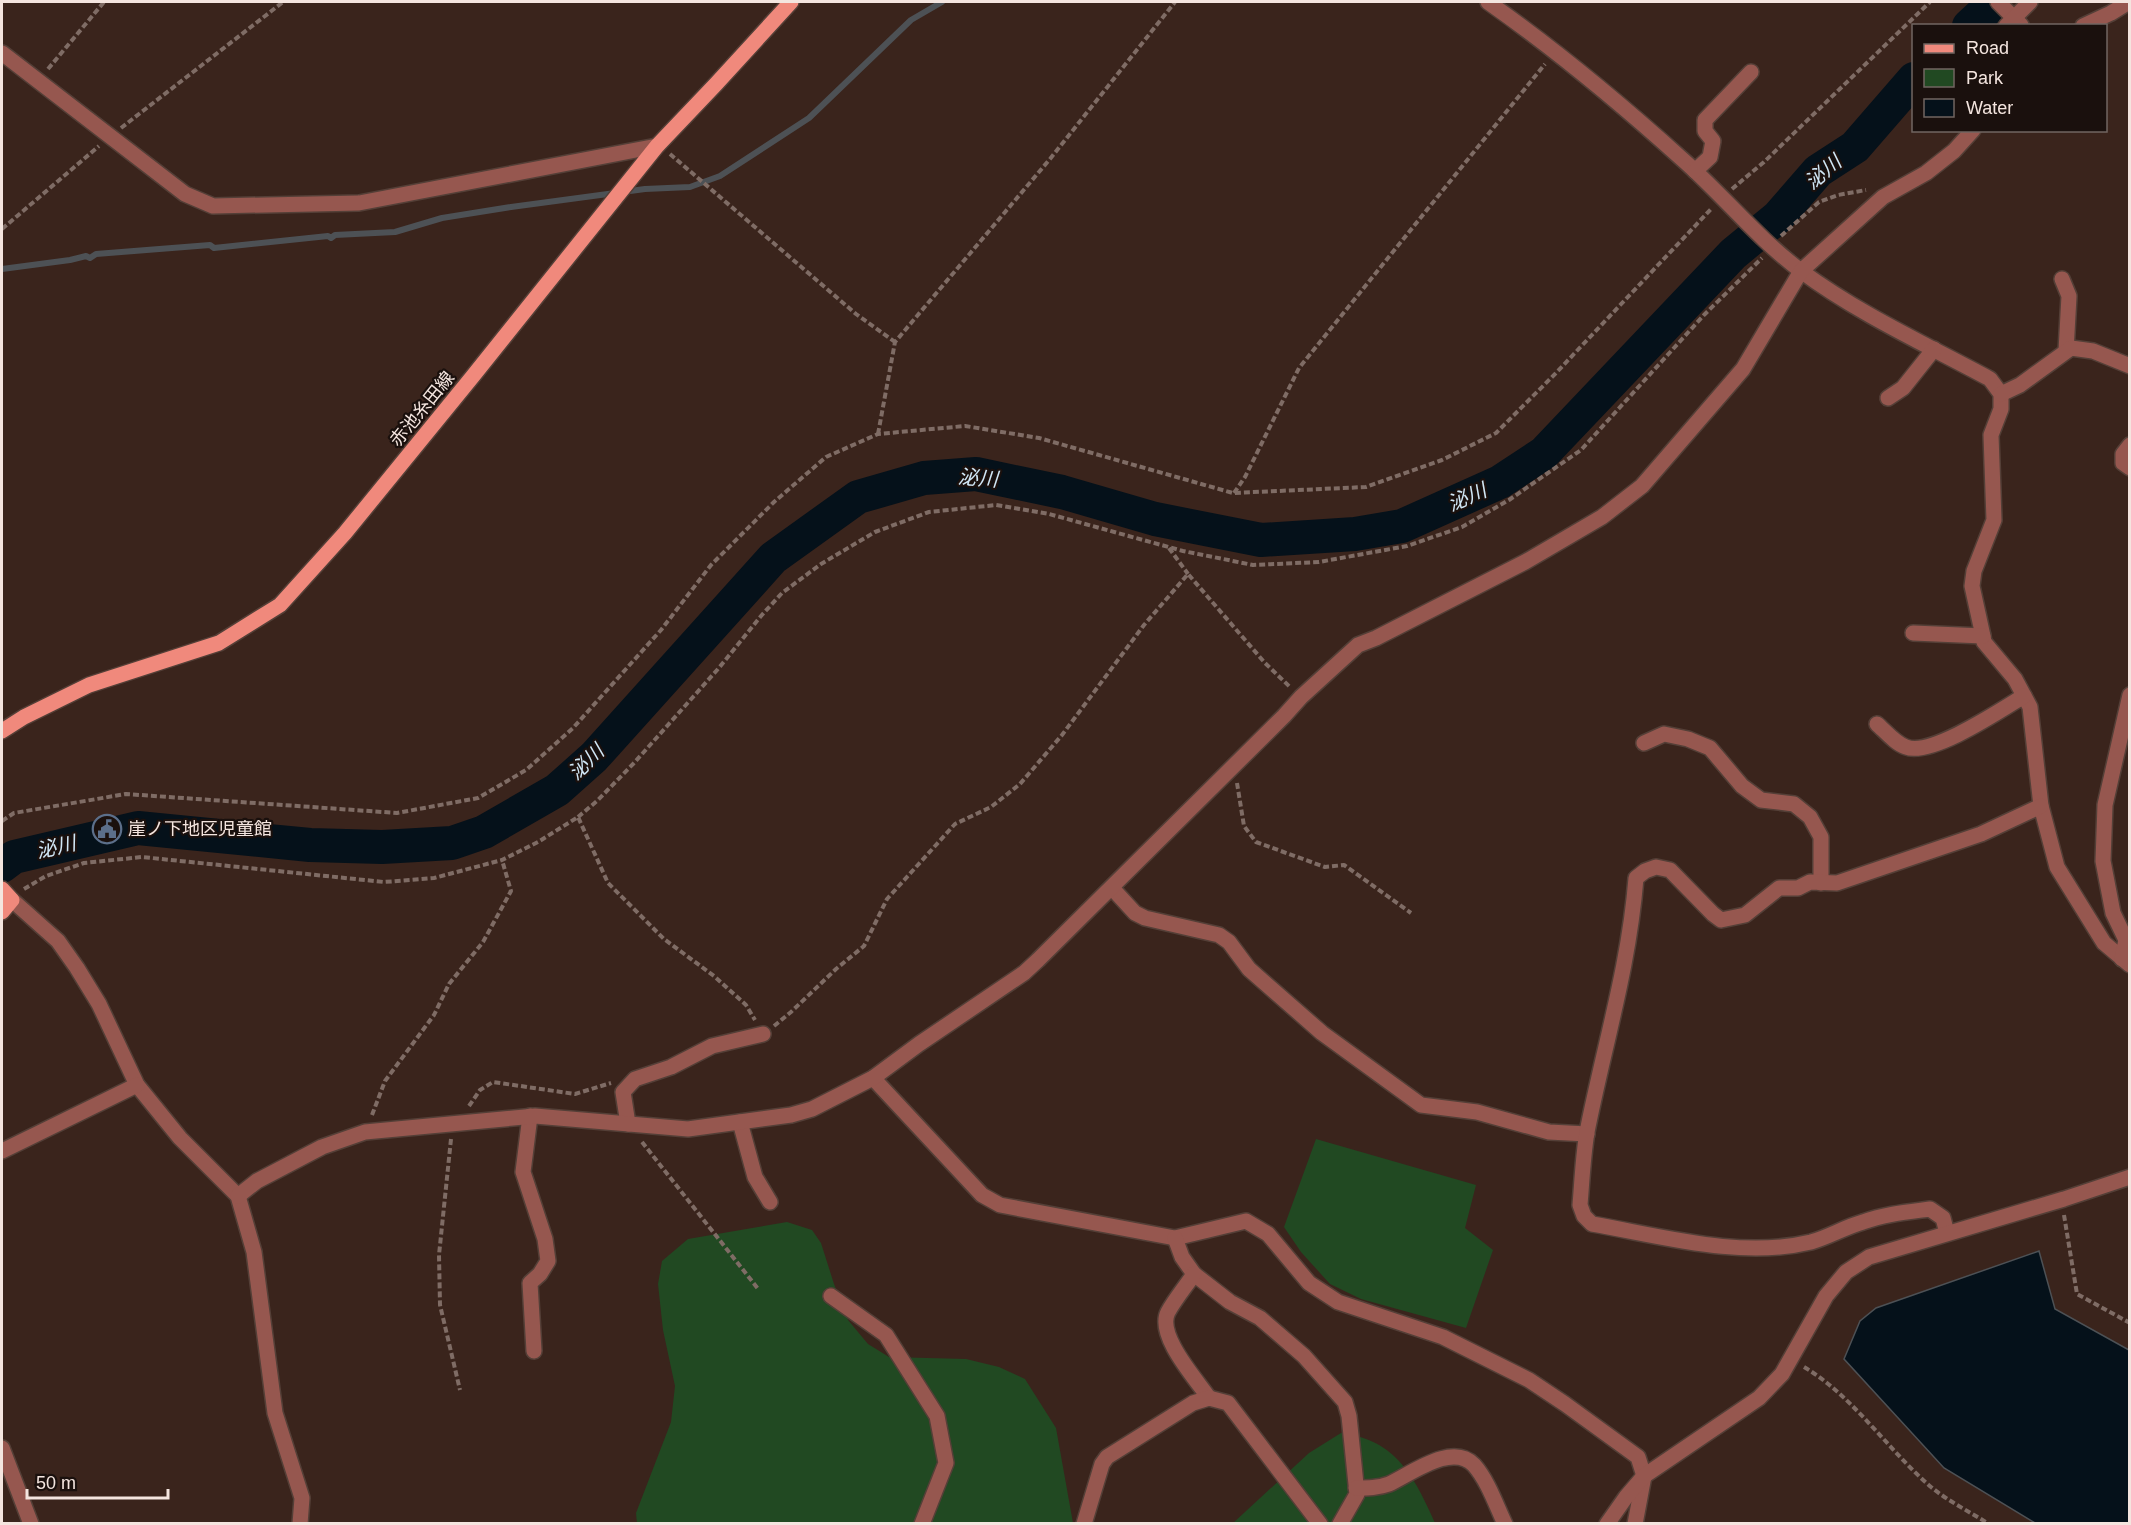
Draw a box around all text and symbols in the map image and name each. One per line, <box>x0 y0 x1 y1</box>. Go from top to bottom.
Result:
legend <box>1912 24 2107 132</box>
text: Road <box>1966 38 2009 58</box>
text: Park <box>1966 68 2004 88</box>
text: Water <box>1966 98 2013 118</box>
water label: 泌川 <box>1801 149 1847 193</box>
street label: 赤池糸田線 <box>386 368 458 450</box>
water label: 泌川 <box>957 466 1001 491</box>
water label: 泌川 <box>1444 478 1492 515</box>
water label: 泌川 <box>564 739 609 784</box>
public building icon: 崖ノ下地区児童館 <box>91 813 123 845</box>
place label: 崖ノ下地区児童館 <box>128 819 272 839</box>
water label: 泌川 <box>34 831 80 862</box>
scale bar <box>27 1462 168 1500</box>
text: 50 m <box>36 1473 76 1493</box>

